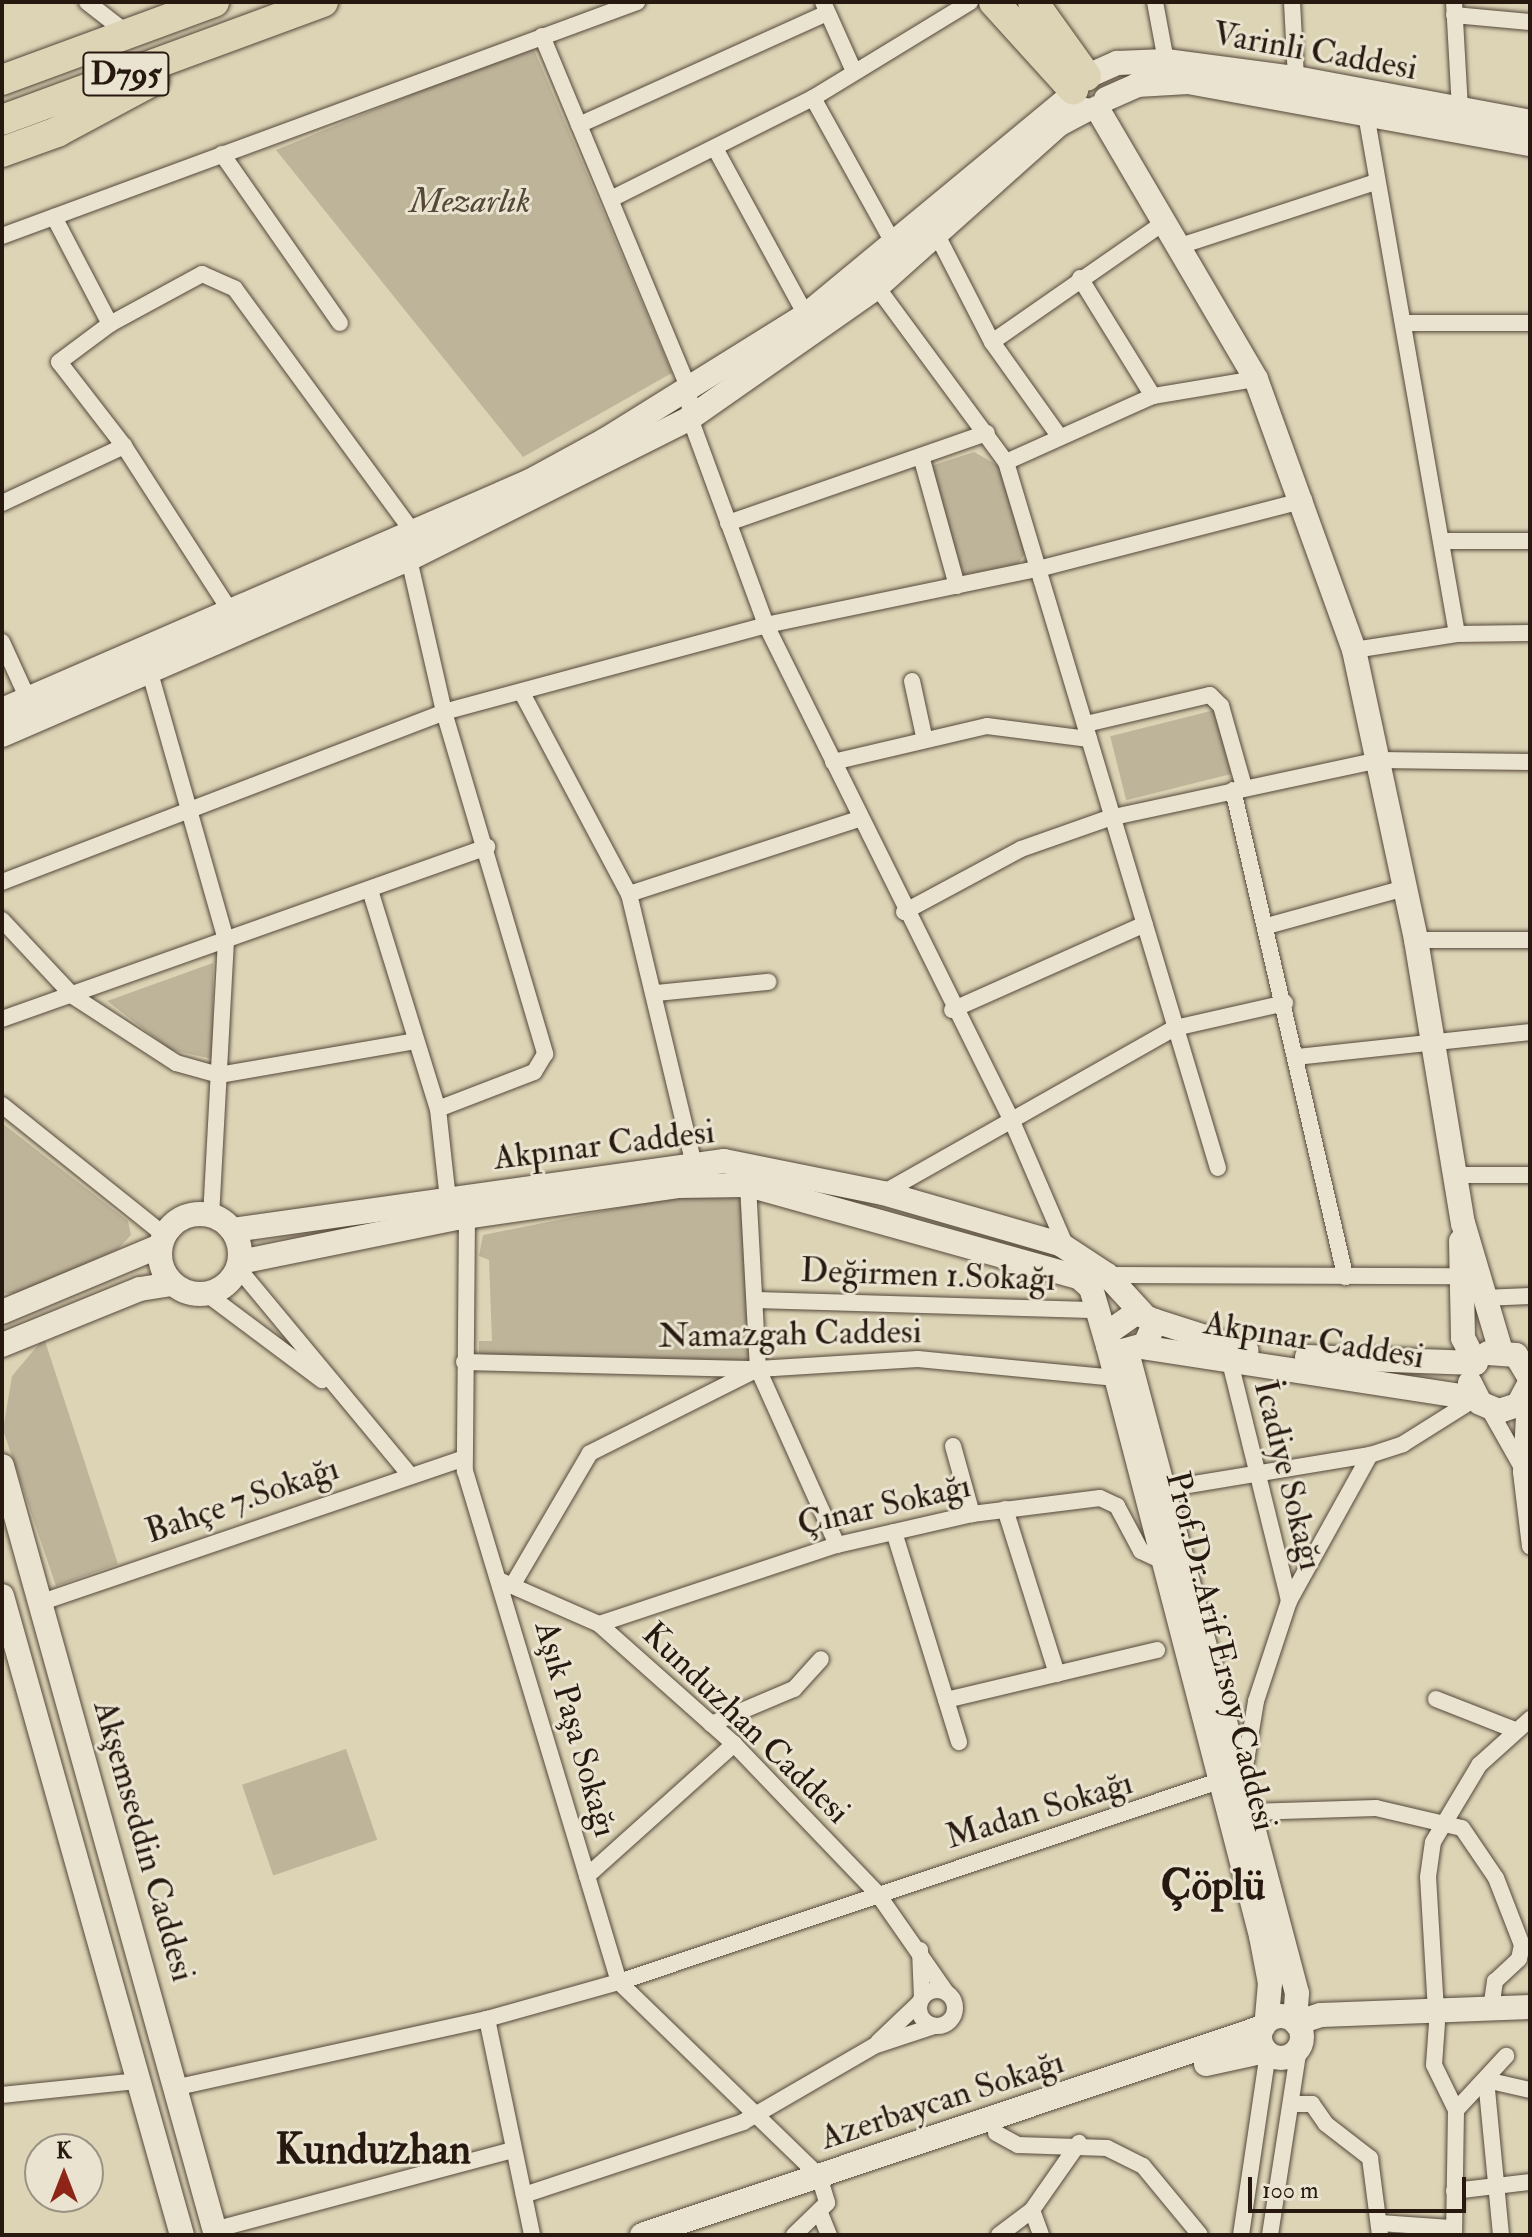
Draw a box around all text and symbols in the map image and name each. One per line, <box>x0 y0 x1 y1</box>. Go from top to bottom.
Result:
street label: Varinli Caddesi <box>1210 13 1420 89</box>
road number: D795 <box>82 46 170 102</box>
park label: Mezarlık <box>409 182 531 222</box>
street label: Akpınar Caddesi <box>491 1111 717 1179</box>
street label: Değirmen 1.Sokağı <box>800 1250 1056 1300</box>
street label: Akpınar Caddesi <box>1201 1302 1427 1378</box>
street label: Namazgah Caddesi <box>658 1311 922 1357</box>
street label: İcadiye Sokağı <box>1245 1376 1331 1574</box>
street label: Bahçe 7.Sokağı <box>140 1448 344 1552</box>
street label: Çınar Sokağı <box>794 1465 974 1545</box>
street label: Prof.Dr.Arif Ersoy Caddesi <box>1157 1467 1285 1835</box>
street label: Kunduzhan Caddesi <box>634 1614 858 1832</box>
street label: Aşık Paşa Sokağı <box>526 1616 626 1842</box>
street label: Akşemseddin Caddesi <box>84 1696 204 1986</box>
street label: Madan Sokağı <box>941 1762 1137 1858</box>
district label: Çöplü <box>1161 1861 1265 1911</box>
street label: Azerbaycan Sokağı <box>815 2041 1069 2159</box>
district label: Kunduzhan <box>275 2125 471 2175</box>
north arrow <box>24 2133 104 2213</box>
text: K <box>56 2137 72 2165</box>
scale bar <box>1252 2161 1470 2211</box>
text: 100 m <box>1262 2175 1319 2206</box>

